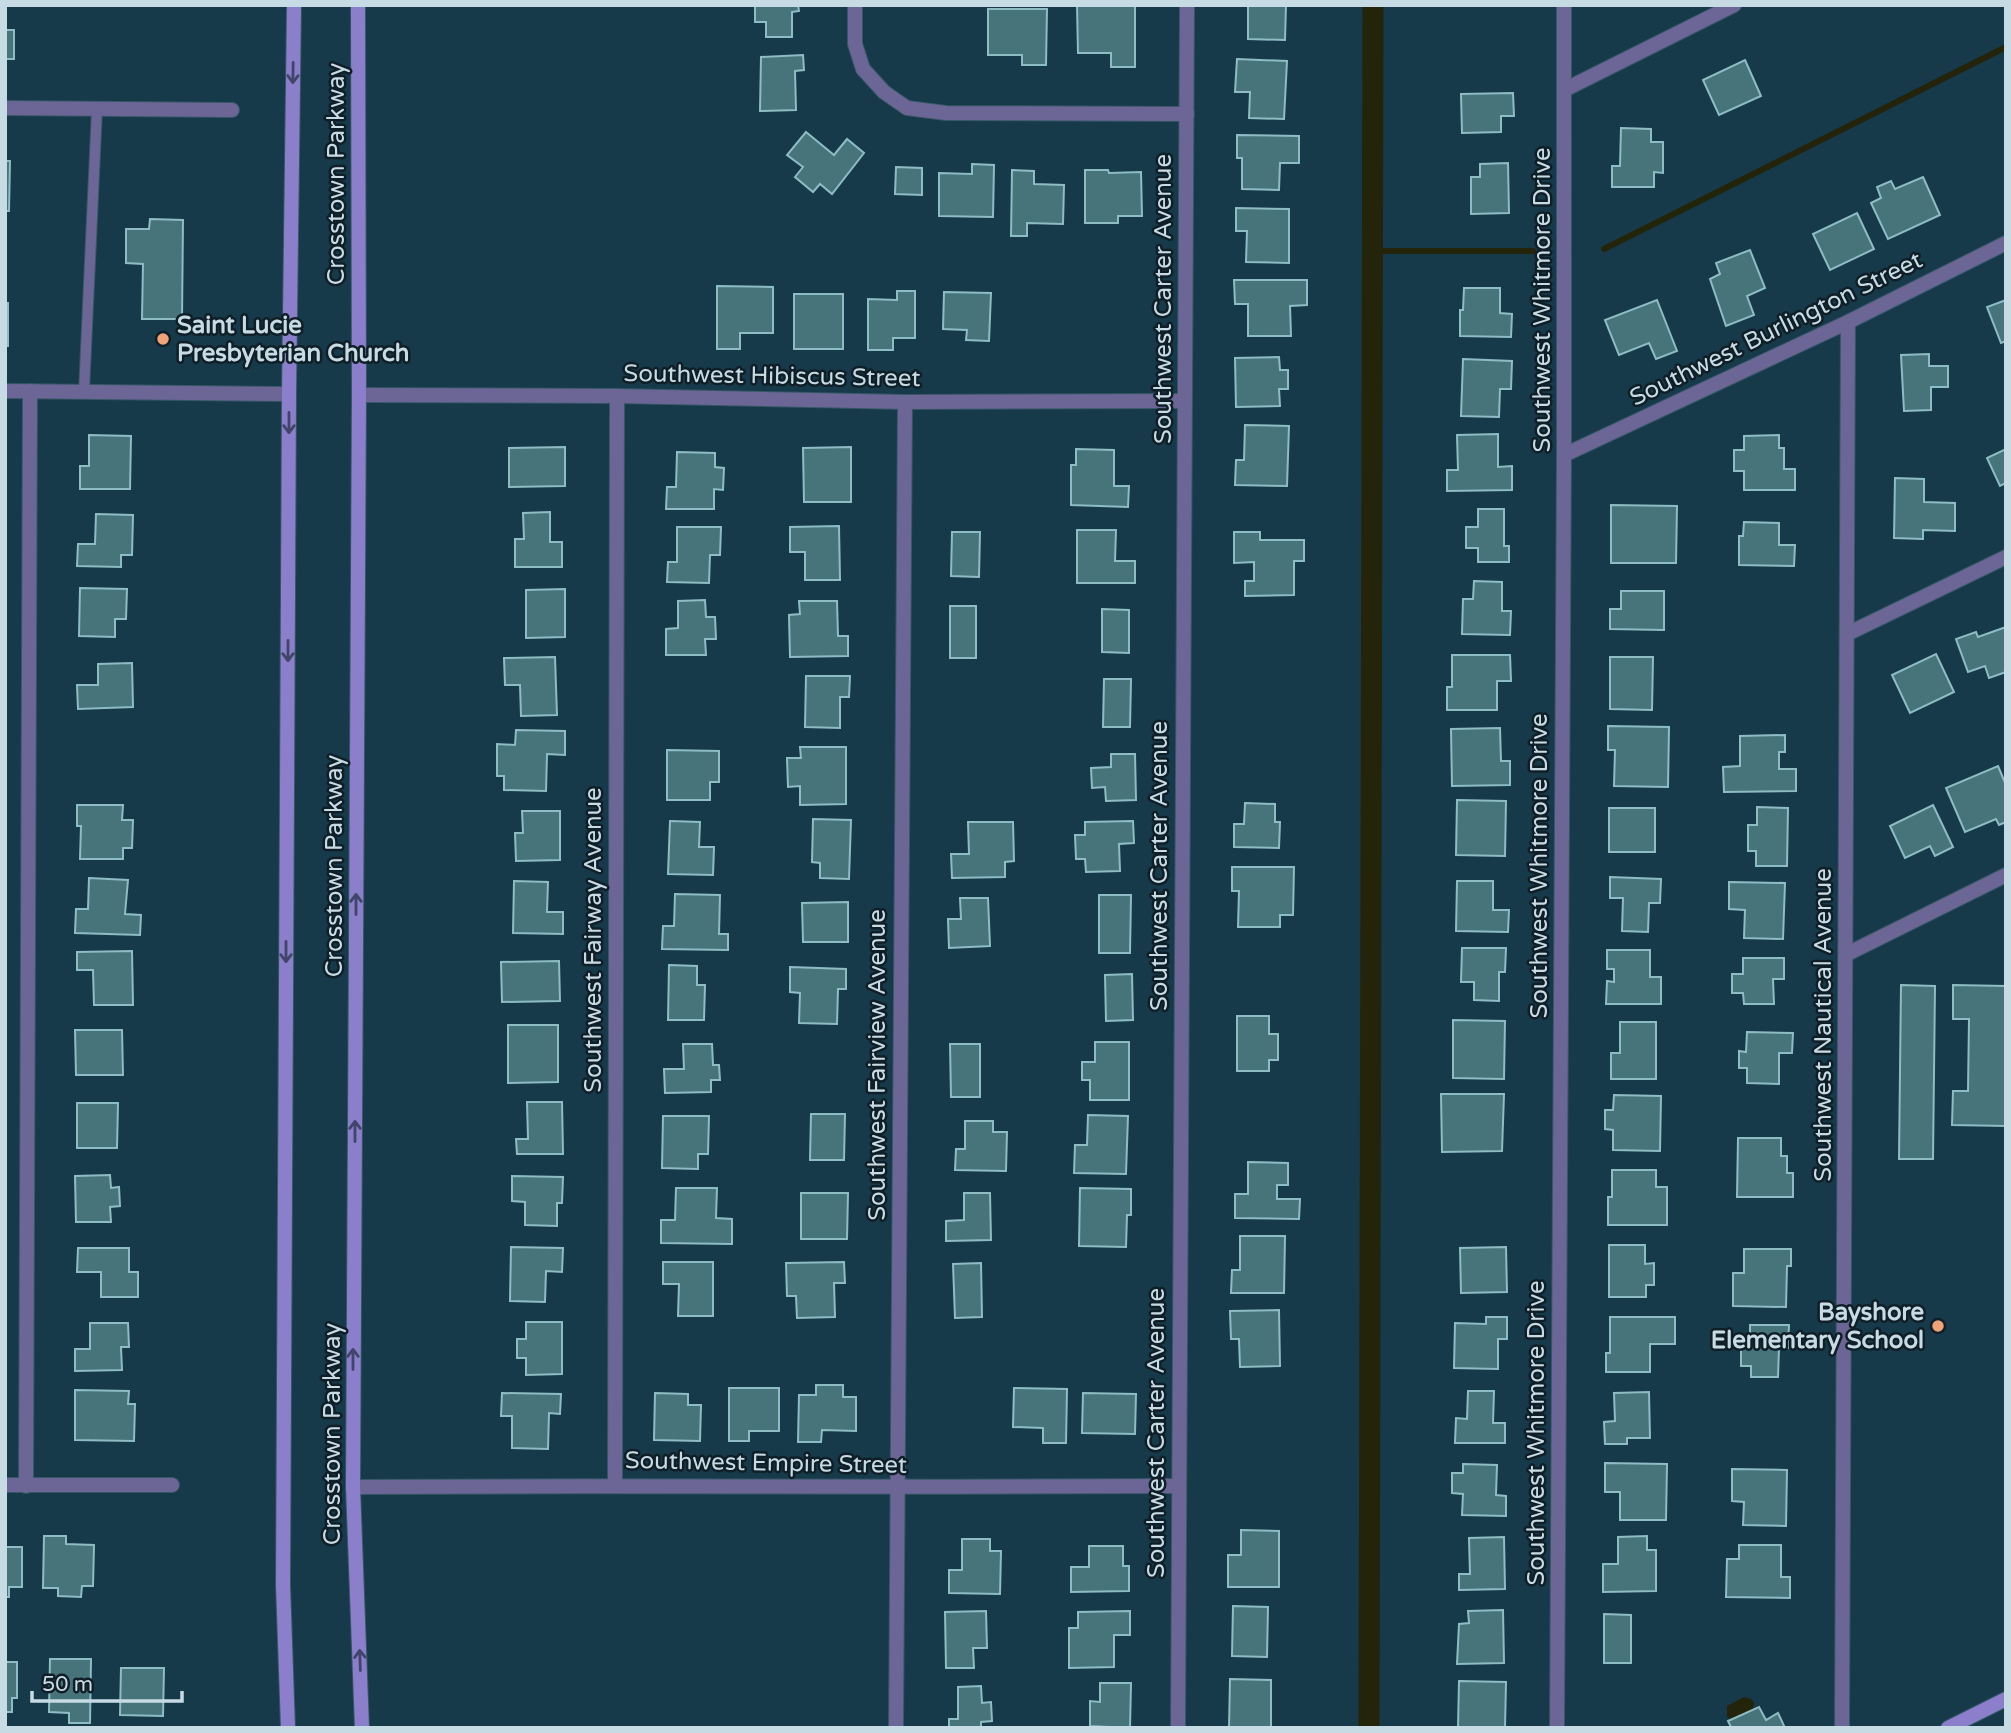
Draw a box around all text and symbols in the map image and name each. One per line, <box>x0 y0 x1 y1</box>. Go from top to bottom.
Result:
one-way arrow <box>286 62 300 85</box>
street label: Crosstown Parkway <box>322 63 351 285</box>
street label: Southwest Whitmore Drive <box>1528 147 1557 453</box>
street label: Southwest Carter Avenue <box>1149 154 1178 444</box>
street label: Southwest Burlington Street <box>1625 245 1927 413</box>
place label: Saint Lucie Presbyterian Church <box>177 311 409 368</box>
marker: Saint Lucie Presbyterian Church <box>155 331 171 347</box>
street label: Southwest Hibiscus Street <box>623 359 921 393</box>
one-way arrow <box>282 412 296 435</box>
one-way arrow <box>281 639 295 662</box>
street label: Southwest Whitmore Drive <box>1525 713 1554 1019</box>
street label: Southwest Carter Avenue <box>1145 721 1174 1011</box>
street label: Crosstown Parkway <box>320 755 349 977</box>
street label: Southwest Fairway Avenue <box>579 787 608 1093</box>
street label: Southwest Nautical Avenue <box>1809 868 1838 1182</box>
one-way arrow <box>349 892 363 915</box>
street label: Southwest Fairview Avenue <box>863 909 892 1221</box>
one-way arrow <box>279 940 293 963</box>
one-way arrow <box>348 1120 362 1143</box>
street label: Southwest Whitmore Drive <box>1522 1280 1551 1586</box>
street label: Southwest Carter Avenue <box>1142 1288 1171 1578</box>
place label: Bayshore Elementary School <box>1711 1298 1924 1355</box>
marker: Bayshore Elementary School <box>1930 1318 1946 1334</box>
street label: Crosstown Parkway <box>318 1323 347 1545</box>
one-way arrow <box>346 1347 360 1370</box>
street label: Southwest Empire Street <box>625 1446 907 1480</box>
one-way arrow <box>353 1648 366 1671</box>
scale bar <box>32 1660 182 1704</box>
text: 50 m <box>42 1672 93 1697</box>

